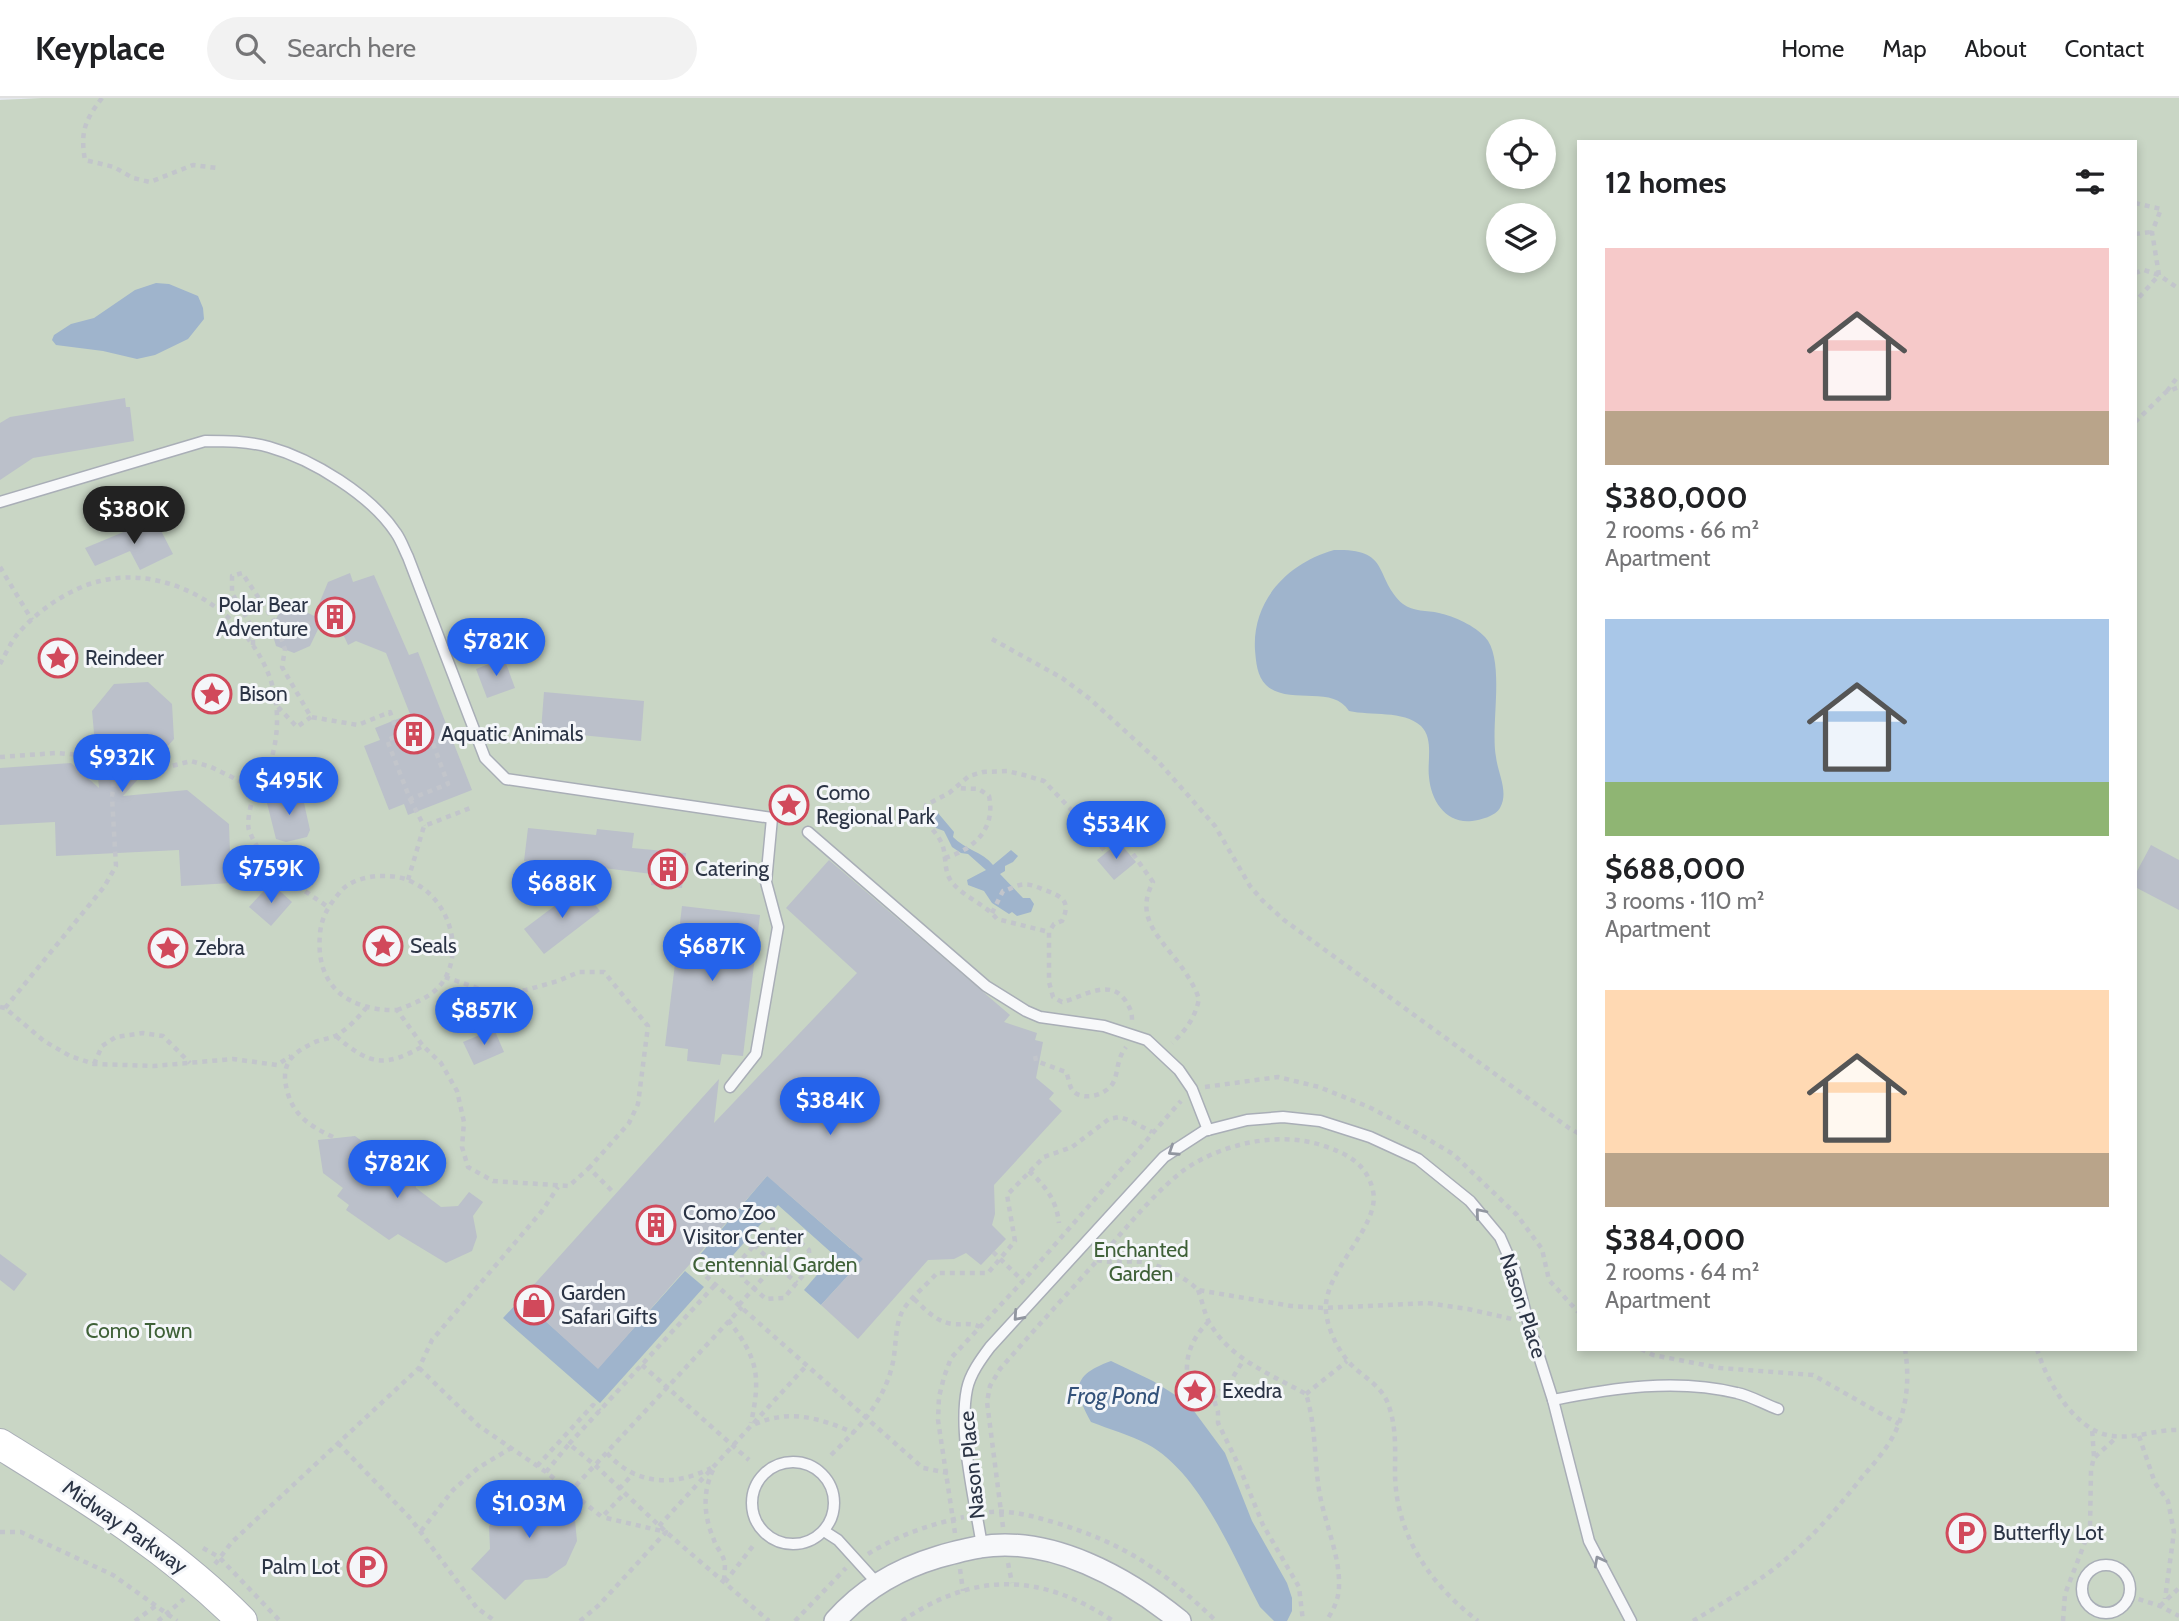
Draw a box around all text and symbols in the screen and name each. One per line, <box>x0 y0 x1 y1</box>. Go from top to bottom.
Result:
search box <box>207 17 697 80</box>
text: Keyplace <box>35 28 165 68</box>
icon: search <box>231 29 269 67</box>
text: Search here <box>287 32 416 64</box>
text: Home <box>1781 34 1844 63</box>
text: Map <box>1882 34 1927 63</box>
text: About <box>1965 34 2027 63</box>
text: Contact <box>2065 34 2144 63</box>
map controls <box>1486 119 1556 273</box>
button: locate <box>1486 119 1556 189</box>
icon: filters <box>2071 163 2109 201</box>
text: 12 homes <box>1605 164 1727 201</box>
button: layers <box>1486 203 1556 273</box>
icon: home <box>1794 293 1920 419</box>
text: $380,000 <box>1605 479 1748 516</box>
pin: $380K <box>85 486 183 546</box>
text: $380K <box>99 495 169 523</box>
text: 2 rooms · 66 m² <box>1605 516 1759 544</box>
text: Apartment <box>1605 544 1710 572</box>
place label: Polar Bear Adventure <box>216 592 308 641</box>
building icon: Polar Bear Adventure <box>314 596 356 638</box>
pin: $782K <box>447 618 545 678</box>
text: $782K <box>463 627 529 655</box>
place icon: Reindeer <box>37 637 79 679</box>
place label: Reindeer <box>85 645 164 670</box>
icon: home <box>1794 664 1920 790</box>
place icon: Bison <box>191 673 233 715</box>
place label: Bison <box>239 681 288 706</box>
building icon: Aquatic Animals <box>393 713 435 755</box>
place label: Aquatic Animals <box>441 721 584 746</box>
pin: $932K <box>73 734 171 794</box>
text: $932K <box>89 743 155 771</box>
pin: $495K <box>240 758 338 817</box>
text: $495K <box>255 766 323 794</box>
place label: Como Regional Park <box>816 780 936 829</box>
place icon: Como Regional Park <box>768 784 810 826</box>
pin: $534K <box>1067 802 1165 861</box>
text: $534K <box>1083 810 1149 838</box>
pin: $759K <box>222 846 320 905</box>
building icon: Catering <box>647 848 689 890</box>
text: $688,000 <box>1605 850 1746 887</box>
text: $759K <box>239 854 303 882</box>
place label: Catering <box>695 856 769 881</box>
pin: $688K <box>513 860 611 920</box>
text: $688K <box>528 869 596 897</box>
text: 3 rooms · 110 m² <box>1605 887 1764 915</box>
text: Apartment <box>1605 915 1710 943</box>
pin: $687K <box>663 924 761 983</box>
place icon: Seals <box>362 925 404 967</box>
place icon: Zebra <box>147 927 189 969</box>
text: $687K <box>679 932 745 960</box>
place label: Seals <box>410 933 457 958</box>
place label: Zebra <box>195 935 245 960</box>
pin: $857K <box>435 988 533 1047</box>
text: $857K <box>451 996 517 1024</box>
icon: home <box>1794 1035 1920 1161</box>
pin: $384K <box>781 1077 879 1137</box>
text: $384K <box>796 1086 864 1114</box>
pin: $782K <box>348 1140 446 1200</box>
one-way arrow <box>1168 1142 1181 1155</box>
text: $782K <box>364 1149 430 1177</box>
place label: Como Zoo Visitor Center <box>683 1200 804 1249</box>
building icon: Como Zoo Visitor Center <box>635 1204 677 1246</box>
one-way arrow <box>1476 1209 1488 1222</box>
text: $384,000 <box>1605 1221 1746 1258</box>
park label: Enchanted Garden <box>1093 1237 1189 1286</box>
street label: Nason Place <box>1495 1250 1552 1362</box>
park label: Centennial Garden <box>692 1252 858 1277</box>
text: 2 rooms · 64 m² <box>1605 1258 1759 1286</box>
place label: Garden Safari Gifts <box>561 1280 657 1329</box>
shop icon: Garden Safari Gifts <box>513 1284 555 1326</box>
text: Apartment <box>1605 1286 1710 1314</box>
one-way arrow <box>1014 1308 1026 1321</box>
park label: Como Town <box>86 1318 192 1343</box>
place icon: Exedra <box>1174 1370 1216 1412</box>
place label: Exedra <box>1222 1378 1282 1403</box>
water label: Frog Pond <box>1067 1382 1160 1410</box>
street label: Nason Place <box>953 1410 990 1520</box>
street label: Midway Parkway <box>58 1474 193 1579</box>
pin: $1.03M <box>472 1480 586 1540</box>
text: $1.03M <box>492 1489 566 1517</box>
parking icon: Butterfly Lot <box>1945 1512 1987 1554</box>
place label: Butterfly Lot <box>1993 1520 2104 1545</box>
parking icon: Palm Lot <box>346 1546 388 1588</box>
place label: Palm Lot <box>261 1554 340 1579</box>
one-way arrow <box>1594 1555 1607 1568</box>

